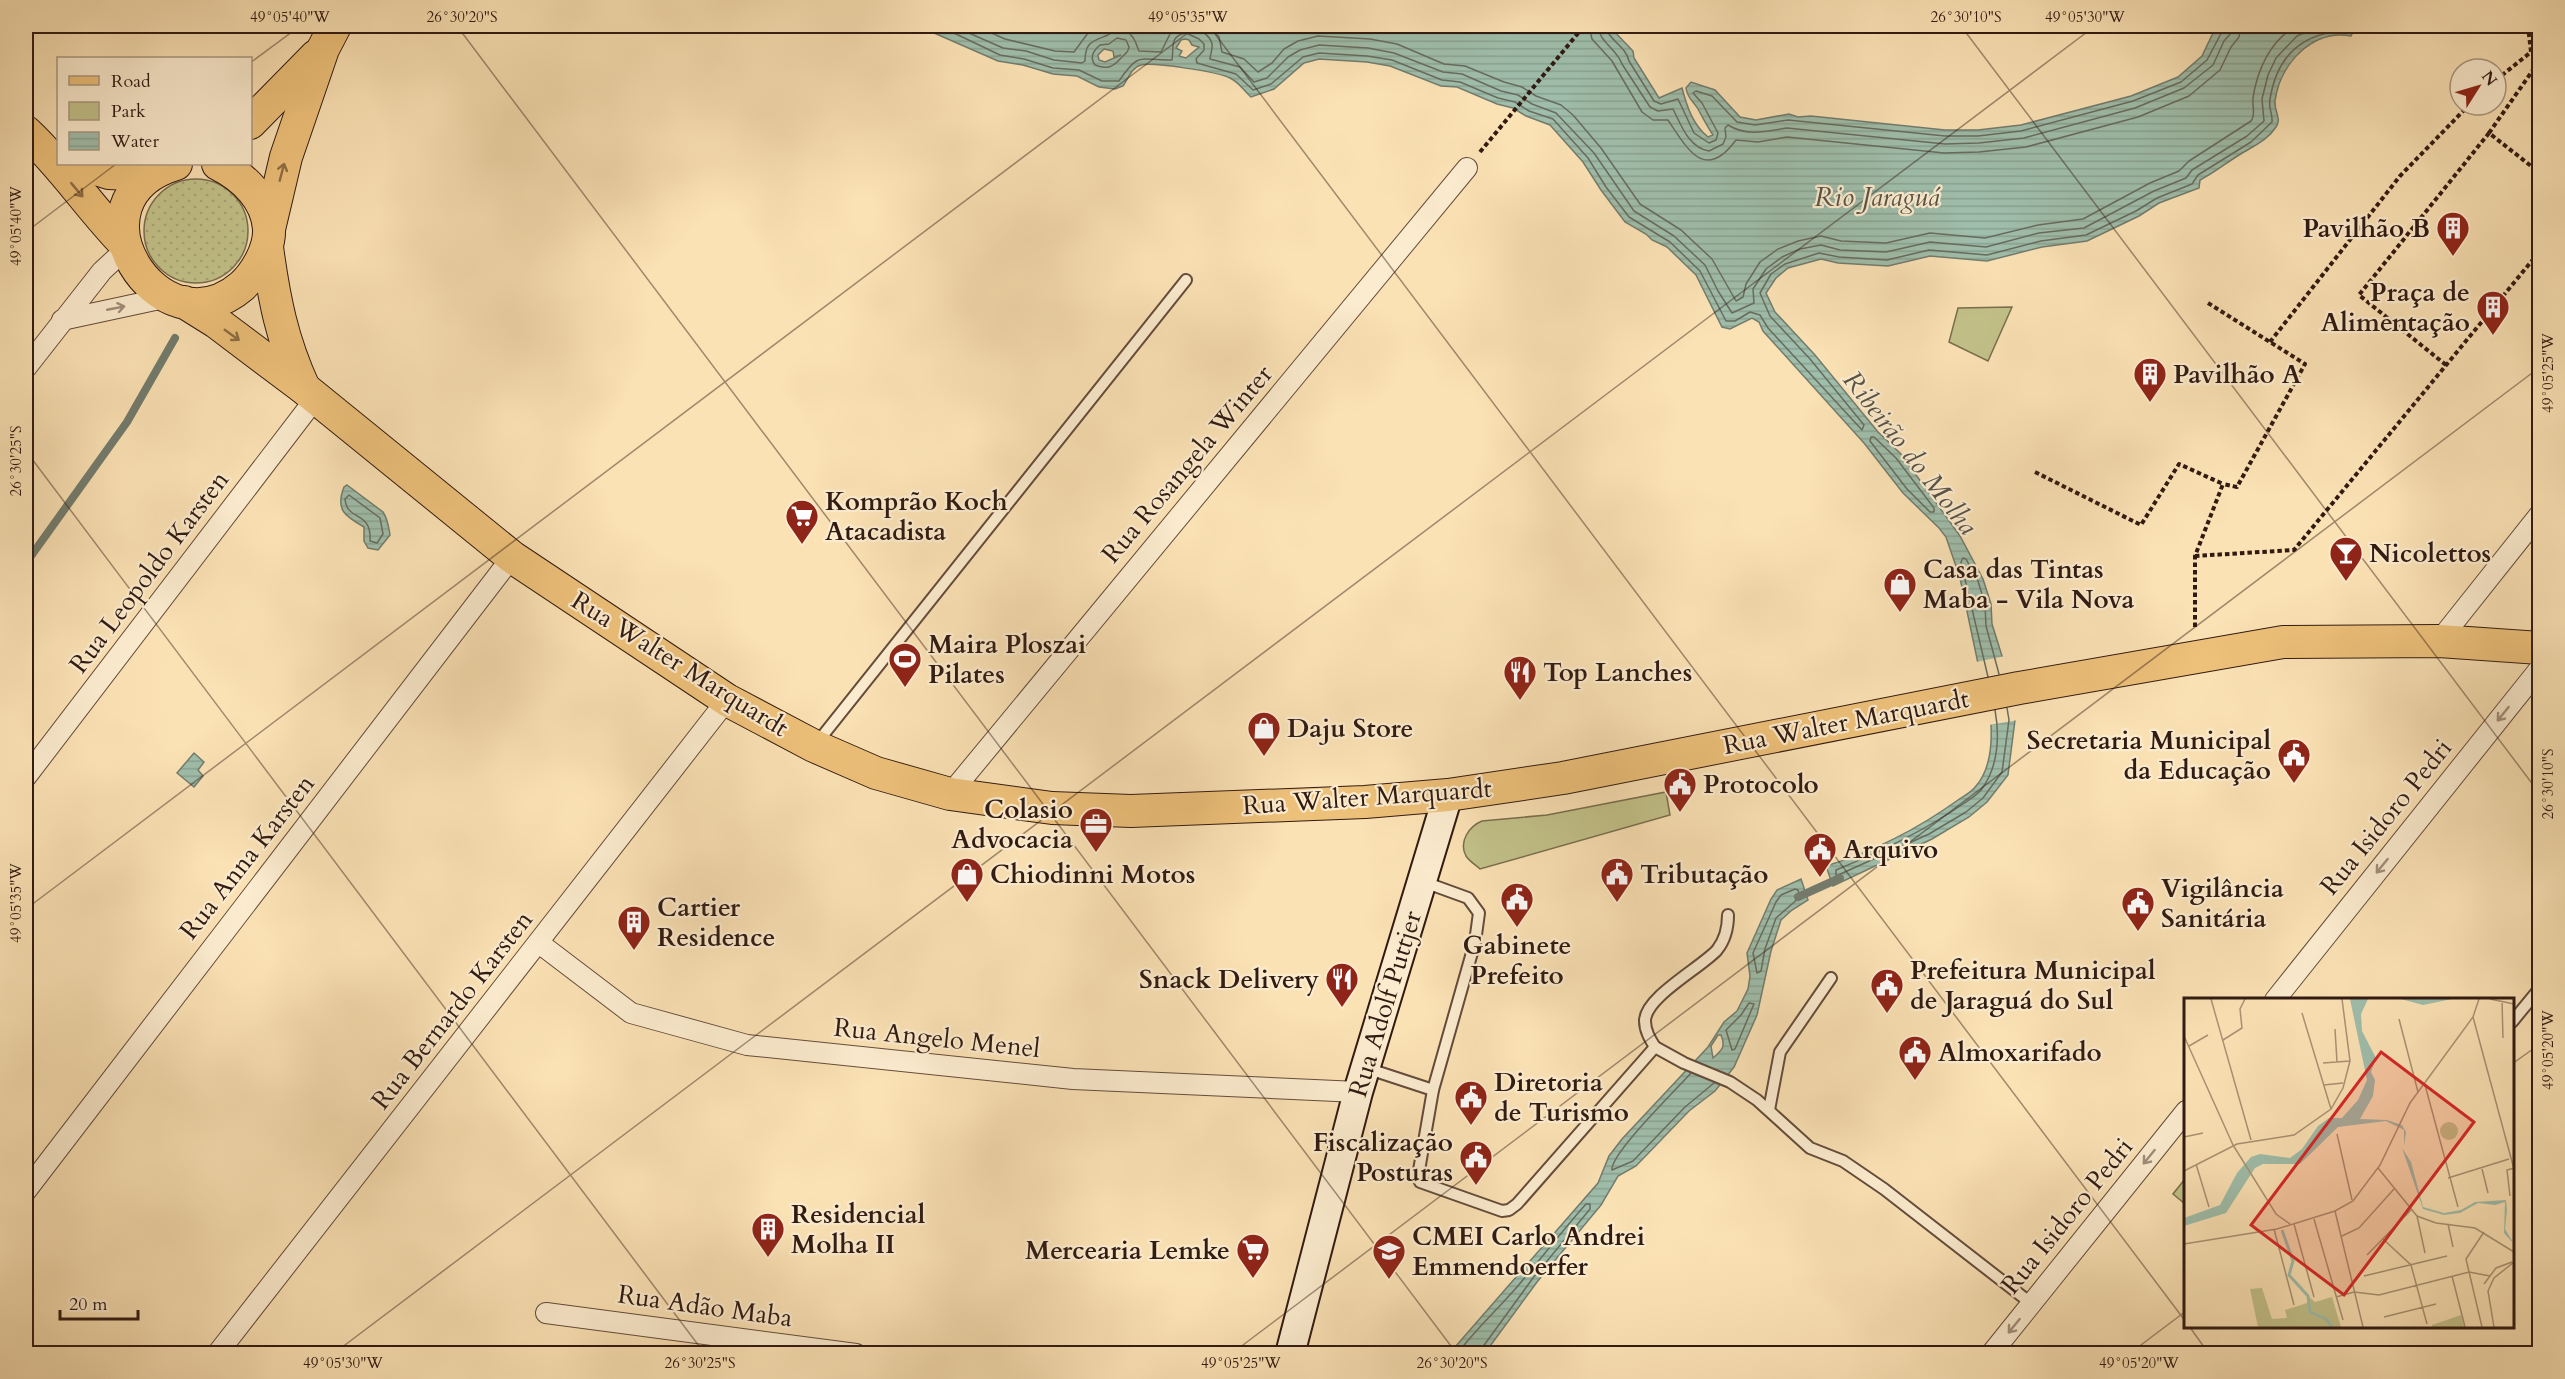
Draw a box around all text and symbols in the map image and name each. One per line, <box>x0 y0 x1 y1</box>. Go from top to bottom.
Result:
text: 49°05'40"W <box>250 7 330 27</box>
text: 26°30'20"S <box>427 7 497 27</box>
text: 49°05'35"W <box>1148 7 1228 27</box>
text: 26°30'10"S <box>1931 7 2001 27</box>
text: 49°05'30"W <box>2045 7 2125 27</box>
legend <box>57 57 252 165</box>
north arrow <box>2448 57 2508 117</box>
text: N <box>2476 66 2502 91</box>
text: Road <box>111 69 151 94</box>
text: Park <box>111 99 146 124</box>
text: Water <box>110 129 160 154</box>
one-way arrow <box>277 163 288 182</box>
water label: Rio Jaraguá <box>1814 179 1941 216</box>
one-way arrow <box>70 182 83 198</box>
text: 49°05'40"W <box>6 186 26 266</box>
building icon: Pavilhão B <box>2435 210 2471 257</box>
place label: Pavilhão B <box>2302 211 2430 246</box>
place label: Praça de Alimentação <box>2321 275 2470 340</box>
building icon: Praça de Alimentação <box>2475 289 2511 336</box>
one-way arrow <box>105 303 125 314</box>
one-way arrow <box>224 328 240 341</box>
text: 49°05'25"W <box>2538 333 2558 413</box>
building icon: Pavilhão A <box>2132 356 2168 403</box>
street label: Rua Rosangela Winter <box>1094 357 1281 571</box>
place label: Pavilhão A <box>2173 357 2302 392</box>
water label: Ribeirão do Molha <box>1834 363 1986 543</box>
text: 26°30'25"S <box>6 426 26 496</box>
street label: Rua Leopoldo Karsten <box>61 463 237 680</box>
place label: Komprão Koch Atacadista <box>825 484 1008 549</box>
supermarket icon: Komprão Koch Atacadista <box>784 498 820 545</box>
bar icon: Nicolettos <box>2328 535 2364 582</box>
place label: Nicolettos <box>2369 536 2491 571</box>
place label: Casa das Tintas Maba - Vila Nova <box>1923 552 2135 617</box>
shop icon: Casa das Tintas Maba - Vila Nova <box>1882 566 1918 613</box>
street label: Rua Walter Marquardt <box>565 583 795 745</box>
place label: Maira Ploszai Pilates <box>928 627 1086 692</box>
sports icon: Maira Ploszai Pilates <box>887 641 923 688</box>
restaurant icon: Top Lanches <box>1502 654 1538 701</box>
place label: Top Lanches <box>1543 655 1692 690</box>
street label: Rua Walter Marquardt <box>1720 681 1972 763</box>
one-way arrow <box>2497 706 2510 722</box>
shop icon: Daju Store <box>1246 710 1282 757</box>
place label: Daju Store <box>1287 711 1413 746</box>
place label: Secretaria Municipal da Educação <box>2027 723 2271 788</box>
street label: Rua Isidoro Pedri <box>2312 732 2460 902</box>
public building icon: Secretaria Municipal da Educação <box>2276 737 2312 784</box>
text: 26°30'10"S <box>2538 749 2558 819</box>
public building icon: Protocolo <box>1662 766 1698 813</box>
street label: Rua Anna Karsten <box>172 767 323 947</box>
place label: Protocolo <box>1703 767 1819 802</box>
street label: Rua Walter Marquardt <box>1241 771 1493 823</box>
place label: Colasio Advocacia <box>951 792 1073 857</box>
office icon: Colasio Advocacia <box>1078 806 1114 853</box>
public building icon: Arquivo <box>1802 831 1838 878</box>
place label: Arquivo <box>1843 832 1938 867</box>
shop icon: Chiodinni Motos <box>949 856 985 903</box>
public building icon: Tributação <box>1599 856 1635 903</box>
place label: Chiodinni Motos <box>990 857 1195 892</box>
place label: Tributação <box>1640 857 1768 892</box>
one-way arrow <box>2375 858 2388 874</box>
text: 49°05'35"W <box>6 863 26 943</box>
place label: Vigilância Sanitária <box>2161 871 2284 936</box>
public building icon: Gabinete Prefeito <box>1499 881 1535 928</box>
public building icon: Vigilância Sanitária <box>2120 885 2156 932</box>
place label: Cartier Residence <box>657 890 775 955</box>
street label: Rua Bernardo Karsten <box>363 903 541 1117</box>
building icon: Cartier Residence <box>616 904 652 951</box>
street label: Rua Adolf Puttjer <box>1340 906 1430 1101</box>
place label: Gabinete Prefeito <box>1463 928 1571 993</box>
place label: Prefeitura Municipal de Jaraguá do Sul <box>1910 953 2156 1018</box>
restaurant icon: Snack Delivery <box>1324 961 1360 1008</box>
place label: Snack Delivery <box>1139 962 1319 997</box>
public building icon: Prefeitura Municipal de Jaraguá do Sul <box>1869 967 1905 1014</box>
inset map <box>2184 998 2514 1328</box>
street label: Rua Angelo Menel <box>832 1010 1042 1066</box>
text: 49°05'20"W <box>2538 1010 2558 1090</box>
public building icon: Almoxarifado <box>1897 1034 1933 1081</box>
place label: Almoxarifado <box>1938 1035 2102 1070</box>
place label: Diretoria de Turismo <box>1494 1065 1629 1130</box>
public building icon: Diretoria de Turismo <box>1453 1079 1489 1126</box>
place label: Fiscalização Posturas <box>1313 1125 1453 1190</box>
street label: Rua Isidoro Pedri <box>1993 1131 2141 1301</box>
public building icon: Fiscalização Posturas <box>1458 1139 1494 1186</box>
one-way arrow <box>2142 1149 2156 1164</box>
place label: Residencial Molha II <box>791 1197 926 1262</box>
building icon: Residencial Molha II <box>750 1211 786 1258</box>
place label: CMEI Carlo Andrei Emmendoerfer <box>1412 1219 1645 1284</box>
supermarket icon: Mercearia Lemke <box>1235 1232 1271 1279</box>
place label: Mercearia Lemke <box>1025 1233 1230 1268</box>
school or university icon: CMEI Carlo Andrei Emmendoerfer <box>1371 1233 1407 1280</box>
street label: Rua Adão Maba <box>615 1276 795 1336</box>
scale bar <box>60 1283 138 1321</box>
text: 20 m <box>69 1292 108 1317</box>
one-way arrow <box>2007 1318 2021 1333</box>
text: 49°05'30"W <box>303 1353 383 1373</box>
text: 26°30'25"S <box>665 1353 735 1373</box>
text: 49°05'25"W <box>1201 1353 1281 1373</box>
text: 26°30'20"S <box>1417 1353 1487 1373</box>
text: 49°05'20"W <box>2099 1353 2179 1373</box>

